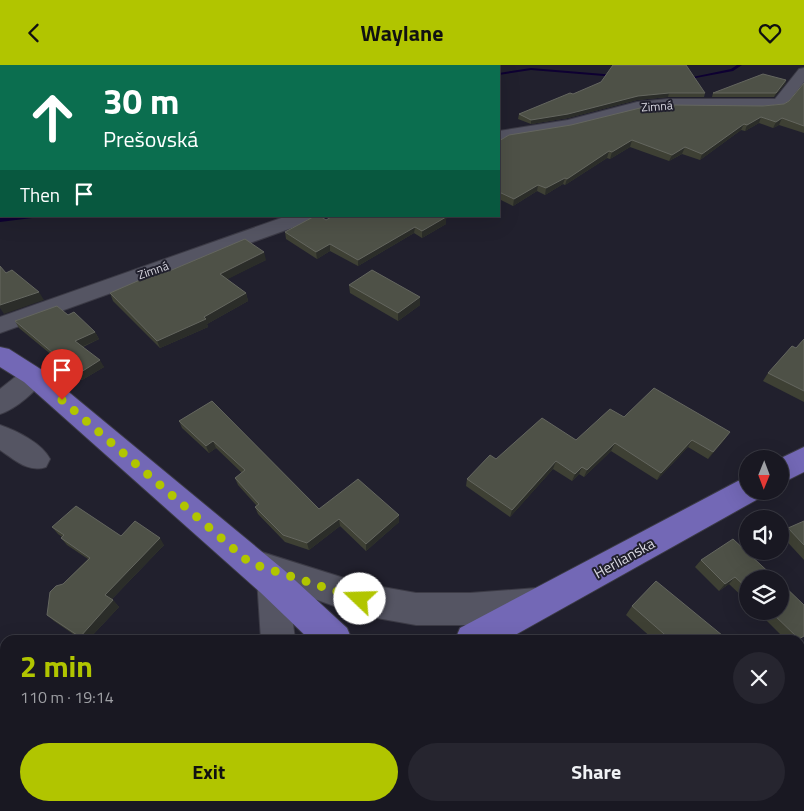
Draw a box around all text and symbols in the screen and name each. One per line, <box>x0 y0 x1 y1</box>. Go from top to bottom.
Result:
text: Waylane <box>361 16 443 50</box>
icon: back <box>20 19 48 47</box>
icon: heart <box>756 19 784 47</box>
text: 30 m <box>103 74 179 128</box>
icon: ahead <box>20 85 85 150</box>
street label: Zimná <box>641 95 673 117</box>
text: Prešovská <box>103 122 198 156</box>
text: Then <box>20 180 60 209</box>
icon: arrive <box>70 180 98 208</box>
street label: Zimná <box>135 256 171 284</box>
pin <box>41 349 83 400</box>
icon: arrive <box>48 356 76 384</box>
north arrow <box>739 450 789 500</box>
map controls <box>739 450 789 620</box>
button: sound <box>739 510 789 560</box>
street label: Herlianska <box>589 532 659 584</box>
button: layers <box>739 570 789 620</box>
position arrow <box>333 572 385 624</box>
text: 2 min <box>20 643 93 689</box>
button: close <box>733 652 785 704</box>
text: 110 m · 19:14 <box>20 685 114 709</box>
button: Exit <box>20 743 398 801</box>
button: Share <box>408 743 785 801</box>

